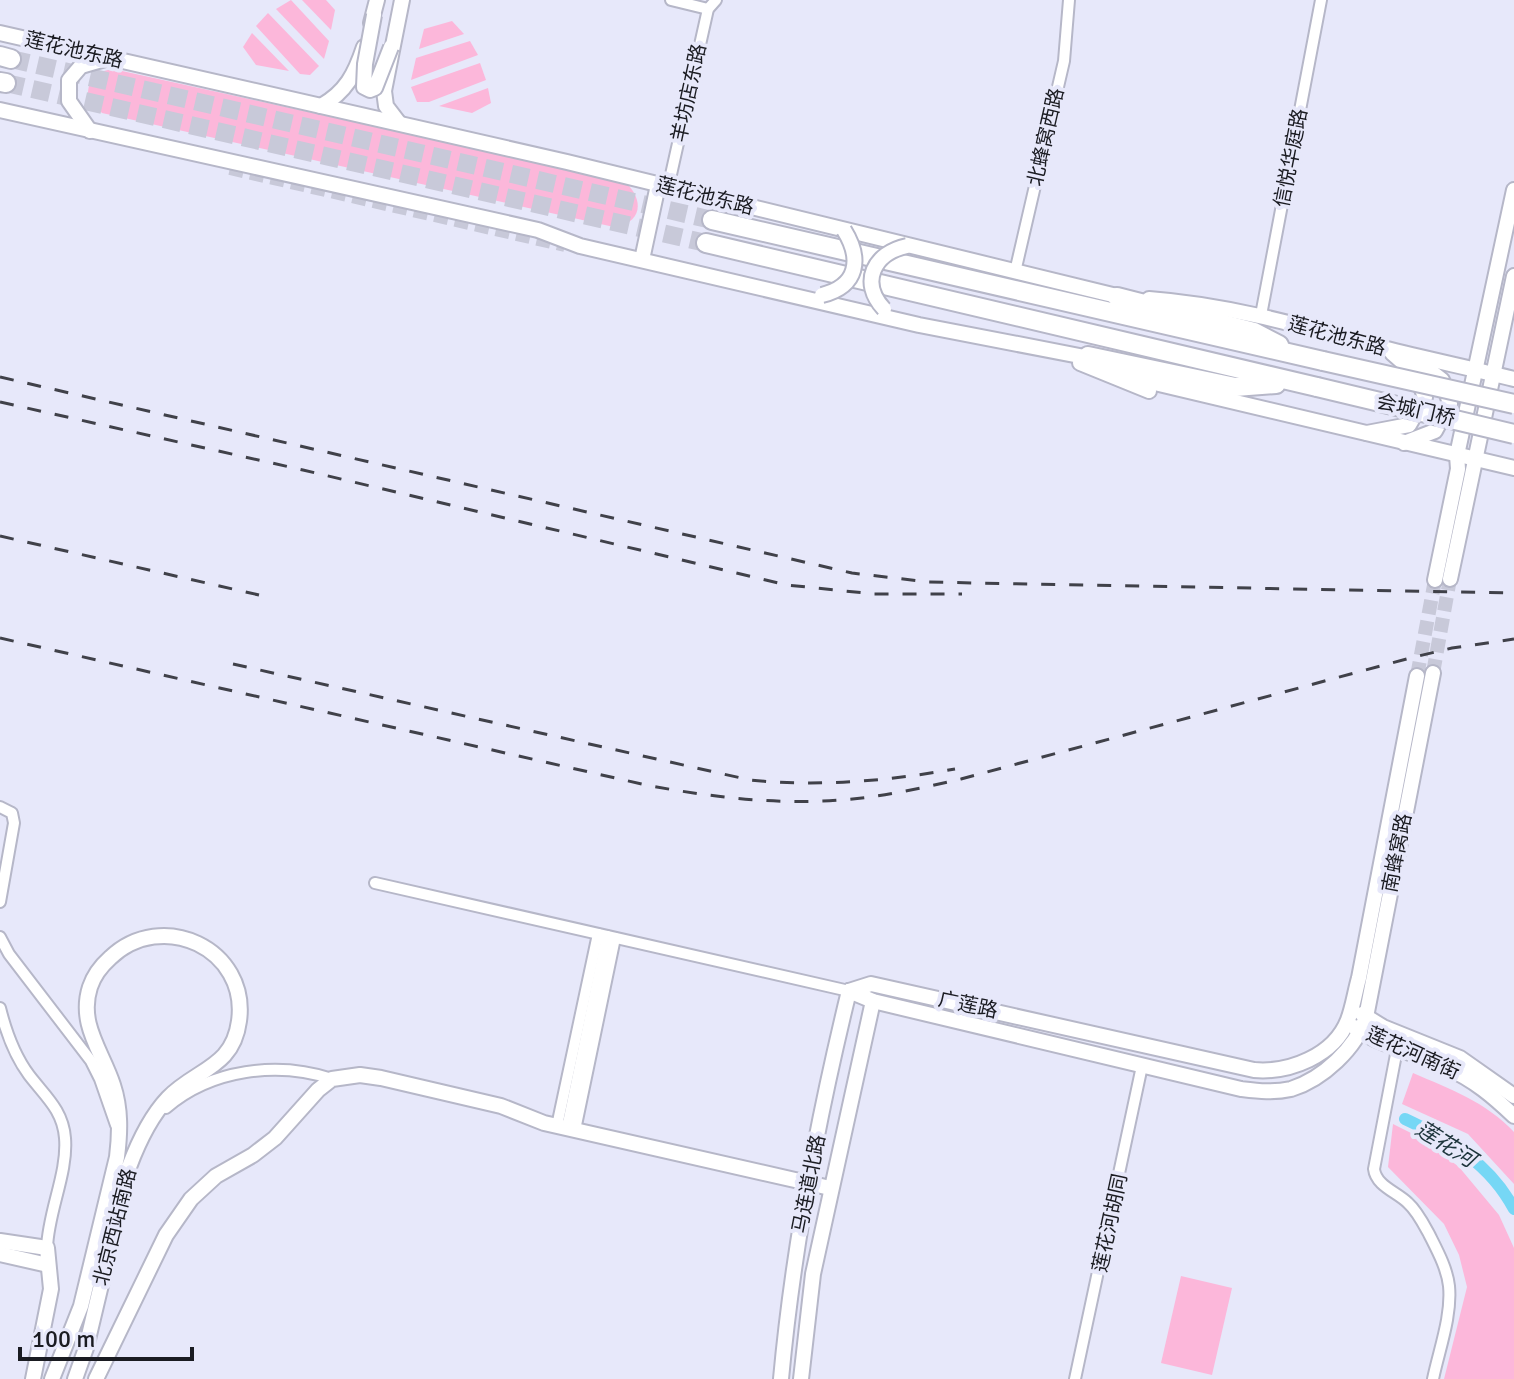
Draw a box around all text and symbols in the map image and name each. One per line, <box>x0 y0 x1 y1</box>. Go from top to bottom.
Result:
street label: 莲花池东路 <box>22 27 126 73</box>
street label: 羊坊店东路 <box>666 41 712 145</box>
street label: 北蜂窝西路 <box>1023 85 1069 189</box>
street label: 信悦华庭路 <box>1269 107 1313 209</box>
street label: 莲花池东路 <box>653 172 757 220</box>
street label: 莲花池东路 <box>1285 311 1389 361</box>
street label: 会城门桥 <box>1374 389 1458 431</box>
street label: 南蜂窝路 <box>1377 811 1417 895</box>
street label: 广莲路 <box>936 987 1000 1023</box>
street label: 莲花河南街 <box>1362 1021 1464 1085</box>
water label: 莲花河 <box>1411 1115 1485 1175</box>
street label: 马连道北路 <box>787 1133 831 1235</box>
street label: 北京西站南路 <box>88 1166 142 1288</box>
street label: 莲花河胡同 <box>1087 1171 1133 1275</box>
scale bar <box>20 1311 192 1361</box>
text: 100 m <box>32 1324 95 1354</box>

